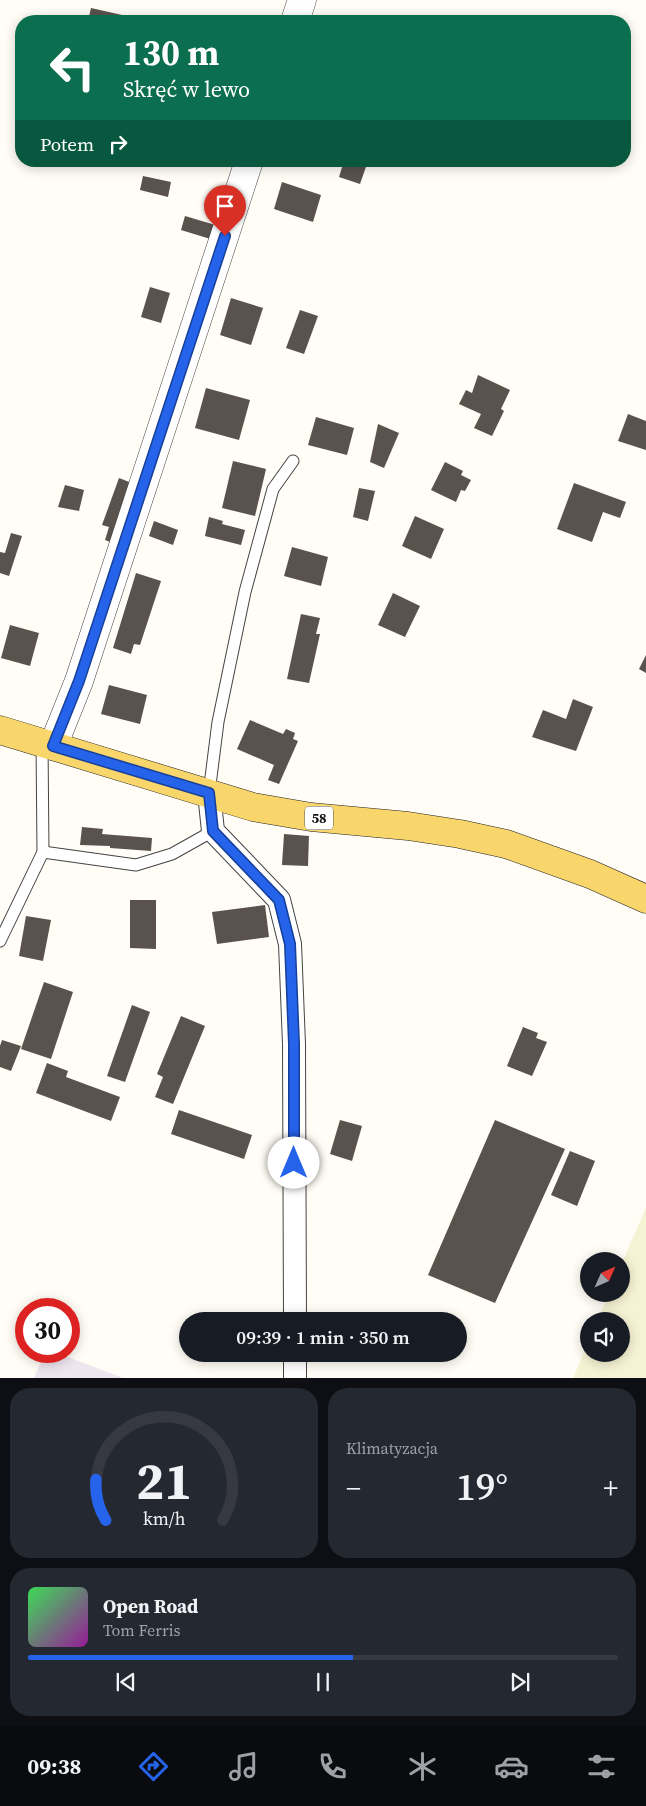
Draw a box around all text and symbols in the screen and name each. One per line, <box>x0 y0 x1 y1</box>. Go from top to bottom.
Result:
text: 130 m <box>123 29 219 77</box>
icon: left <box>40 35 105 100</box>
text: Skręć w lewo <box>123 74 250 104</box>
icon: right <box>104 130 132 158</box>
text: Potem <box>40 131 94 157</box>
pin <box>204 185 246 236</box>
icon: arrive <box>211 192 239 220</box>
road number: 58 <box>305 806 333 830</box>
position arrow <box>267 1136 319 1188</box>
north arrow <box>580 1252 630 1302</box>
map controls <box>580 1252 630 1362</box>
speed limit sign: 30 <box>15 1298 80 1363</box>
button: sound <box>580 1312 630 1362</box>
text: 09:39 · 1 min · 350 m <box>236 1324 410 1350</box>
text: Klimatyzacja <box>346 1437 438 1459</box>
text: 21 <box>136 1445 192 1516</box>
text: 19° <box>456 1461 508 1513</box>
text: − <box>346 1469 361 1507</box>
text: + <box>603 1469 618 1507</box>
text: km/h <box>143 1506 186 1531</box>
text: Open Road <box>103 1593 198 1619</box>
text: Tom Ferris <box>103 1619 181 1641</box>
icon: previous <box>112 1668 140 1696</box>
icon: pause <box>309 1668 337 1696</box>
icon: next <box>506 1668 534 1696</box>
icon: directions <box>136 1749 171 1784</box>
icon: music <box>226 1749 261 1784</box>
icon: phone <box>315 1749 350 1784</box>
icon: climate <box>405 1749 440 1784</box>
icon: car <box>494 1749 529 1784</box>
icon: filters <box>584 1749 619 1784</box>
text: 09:38 <box>27 1751 82 1781</box>

